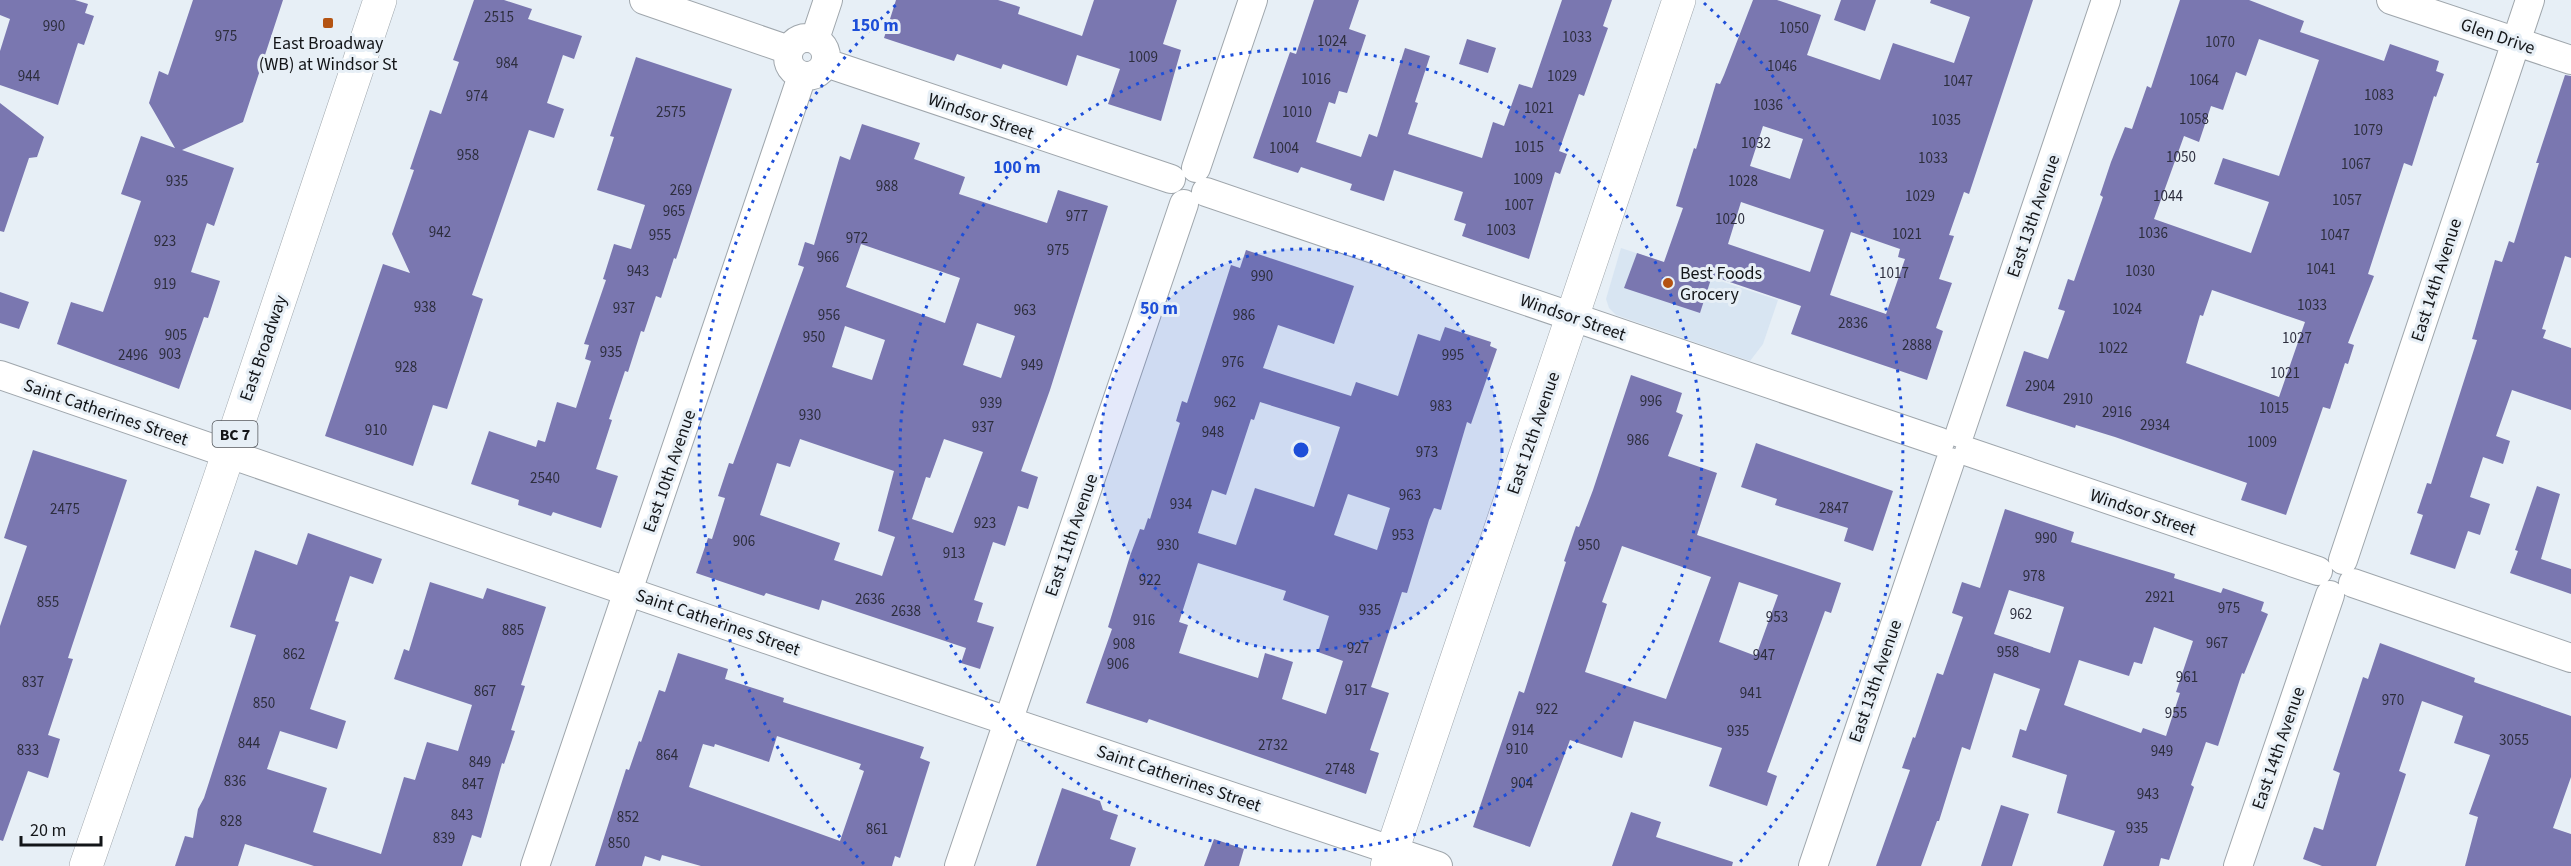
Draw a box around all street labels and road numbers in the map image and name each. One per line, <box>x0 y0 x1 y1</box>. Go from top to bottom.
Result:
street label: Glen Drive <box>2457 12 2538 61</box>
street label: Windsor Street <box>924 87 1037 146</box>
street label: East 13th Avenue <box>2001 151 2066 281</box>
street label: East 14th Avenue <box>2405 215 2468 345</box>
street label: Windsor Street <box>1516 288 1629 347</box>
street label: East Broadway <box>234 291 294 405</box>
street label: East 12th Avenue <box>1501 368 1566 498</box>
street label: Saint Catherines Street <box>20 373 191 452</box>
street label: East 10th Avenue <box>637 406 702 536</box>
road number: BC 7 <box>212 421 258 447</box>
street label: East 11th Avenue <box>1039 470 1104 600</box>
street label: Windsor Street <box>2086 483 2199 542</box>
street label: Saint Catherines Street <box>632 583 803 662</box>
street label: East 13th Avenue <box>1843 616 1908 746</box>
street label: East 14th Avenue <box>2246 683 2311 813</box>
street label: Saint Catherines Street <box>1093 739 1264 818</box>

